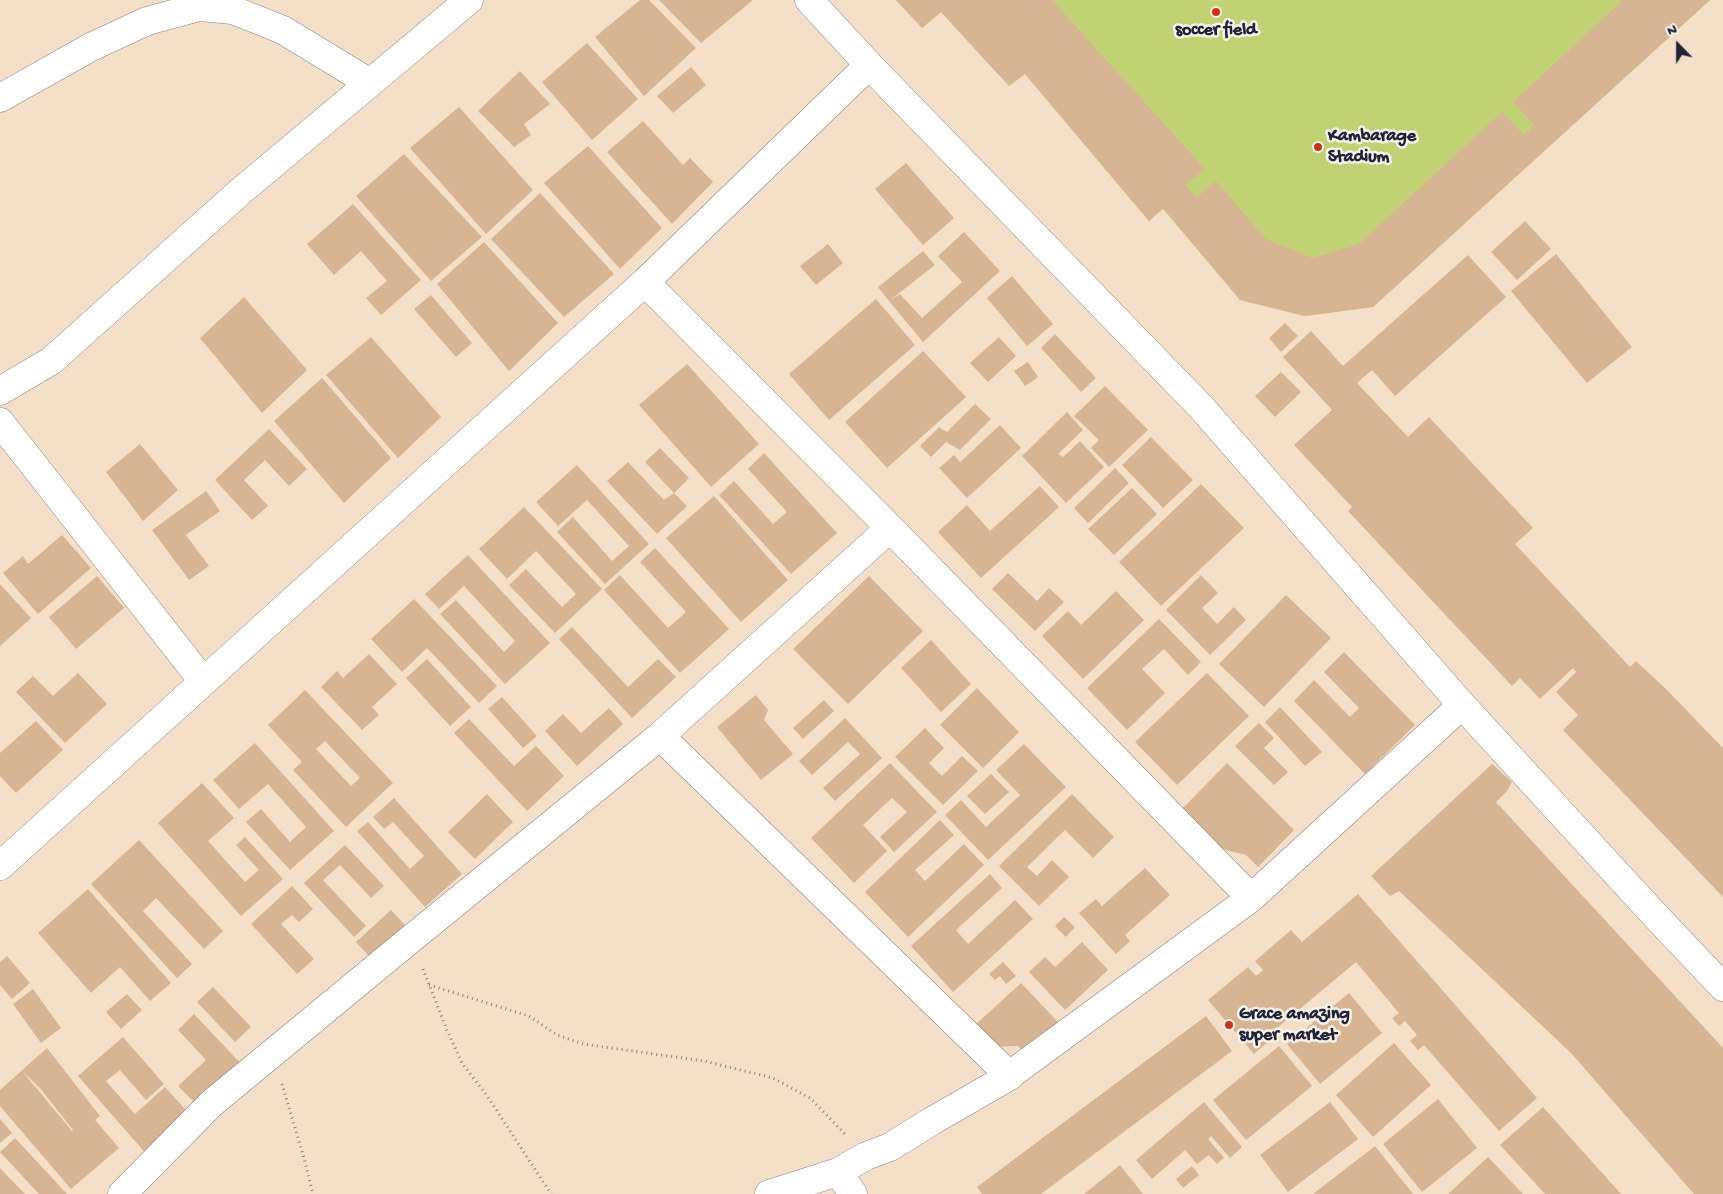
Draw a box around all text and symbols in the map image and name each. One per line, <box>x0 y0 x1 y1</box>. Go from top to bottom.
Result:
marker: soccer field <box>1210 6 1222 18</box>
place label: soccer field <box>1175 20 1257 42</box>
north arrow <box>1653 20 1703 70</box>
text: N <box>1665 21 1680 40</box>
place label: Kambarage Stadium <box>1328 126 1416 168</box>
marker: Kambarage Stadium <box>1312 141 1324 153</box>
place label: Grace amazing super market <box>1239 1004 1350 1046</box>
marker: Grace amazing super market <box>1223 1019 1235 1031</box>

